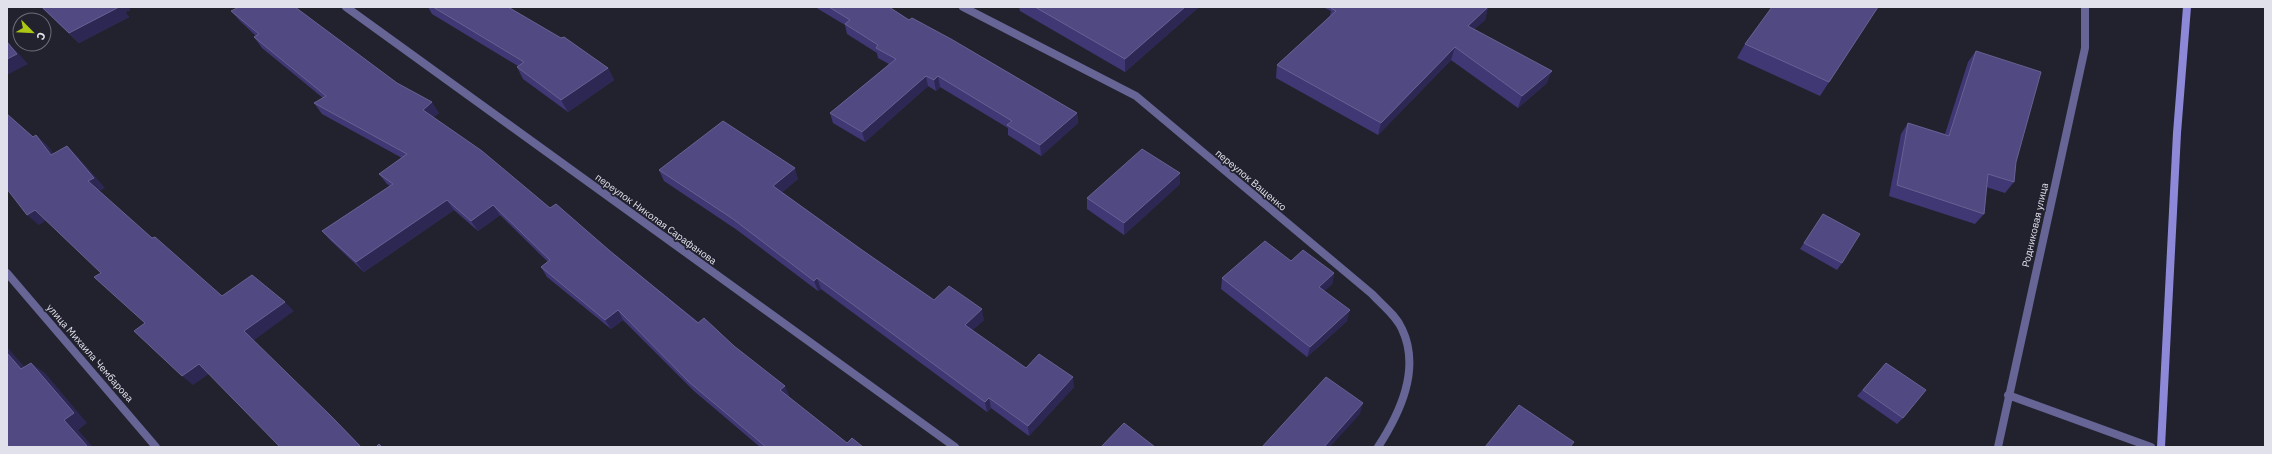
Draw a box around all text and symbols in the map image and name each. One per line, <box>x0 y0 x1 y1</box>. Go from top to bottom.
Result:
north arrow <box>12 12 52 52</box>
text: С <box>33 30 49 42</box>
street label: переулок Ващенко <box>1213 146 1290 214</box>
street label: переулок Николая Сарафанова <box>593 171 720 268</box>
street label: Родниковая улица <box>2019 181 2051 269</box>
street label: улица Михаила Чембарова <box>44 301 137 405</box>

